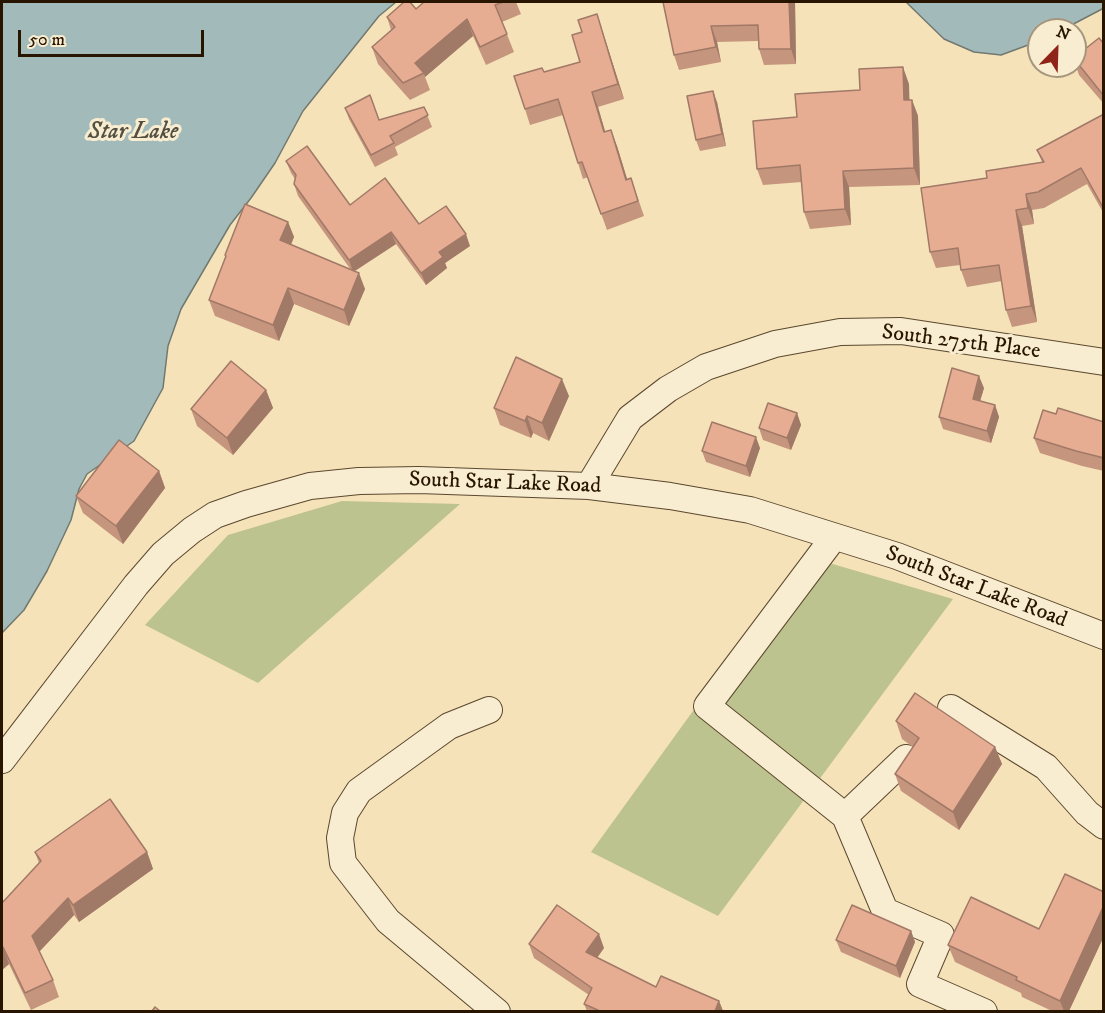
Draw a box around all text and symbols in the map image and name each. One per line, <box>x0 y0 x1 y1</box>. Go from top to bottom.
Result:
scale bar <box>21 18 207 56</box>
north arrow <box>1027 18 1087 78</box>
text: N <box>1053 21 1073 45</box>
text: 50 m <box>29 29 65 51</box>
water label: Star Lake <box>88 119 178 147</box>
street label: South 275th Place <box>880 320 1042 366</box>
street label: South Star Lake Road <box>408 467 602 501</box>
street label: South Star Lake Road <box>882 541 1070 635</box>

